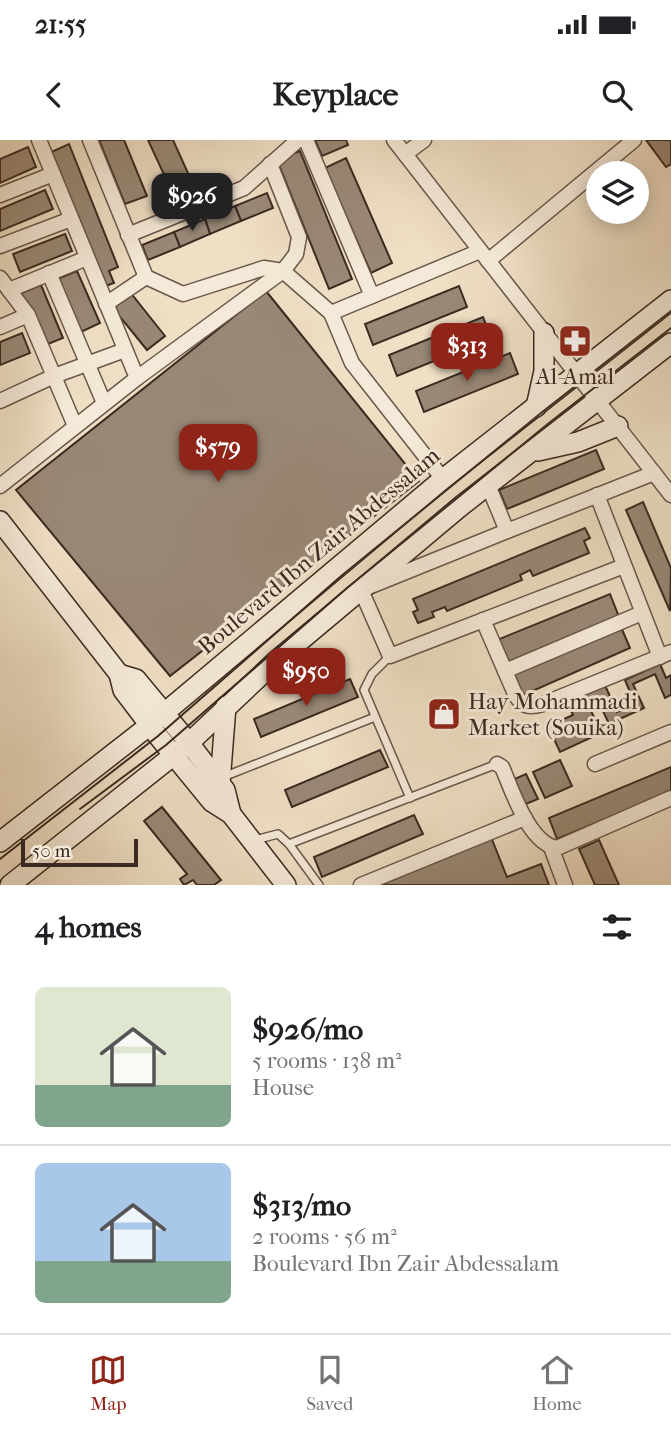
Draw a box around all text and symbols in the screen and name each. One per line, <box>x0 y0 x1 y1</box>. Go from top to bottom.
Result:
text: 21:55 <box>35 9 86 40</box>
icon: back <box>35 76 73 114</box>
text: Keyplace <box>273 76 398 113</box>
icon: search <box>598 76 636 114</box>
map controls <box>586 161 649 224</box>
button: layers <box>586 161 649 224</box>
pin: $926 <box>151 174 233 233</box>
text: $926 <box>168 182 217 209</box>
pharmacy icon: Al-Amal <box>556 322 594 360</box>
pin: $313 <box>426 324 508 383</box>
text: $313 <box>447 332 487 359</box>
place label: Al-Amal <box>535 363 615 390</box>
pin: $579 <box>177 424 259 484</box>
text: $579 <box>195 433 241 460</box>
street label: Boulevard Ibn Zair Abdessalam <box>193 442 445 660</box>
pin: $950 <box>265 648 347 708</box>
text: $950 <box>282 657 330 684</box>
place label: Hay Mohammadi Market (Souika) <box>468 688 638 741</box>
shop icon: Hay Mohammadi Market (Souika) <box>425 695 463 733</box>
scale bar <box>21 836 138 868</box>
text: 50 m <box>32 840 71 862</box>
icon: filters <box>598 908 636 946</box>
text: 4 homes <box>35 910 142 945</box>
text: $926/mo <box>252 1012 363 1047</box>
icon: home <box>91 1015 175 1099</box>
text: 5 rooms · 138 m² <box>252 1047 402 1074</box>
text: House <box>252 1074 314 1101</box>
text: $313/mo <box>252 1188 351 1223</box>
icon: home <box>91 1191 175 1275</box>
text: 2 rooms · 56 m² <box>252 1223 397 1250</box>
text: Boulevard Ibn Zair Abdessalam <box>252 1250 559 1277</box>
tab: Map <box>89 1351 127 1415</box>
tab: Saved <box>306 1351 353 1415</box>
tab: Home <box>532 1351 582 1415</box>

